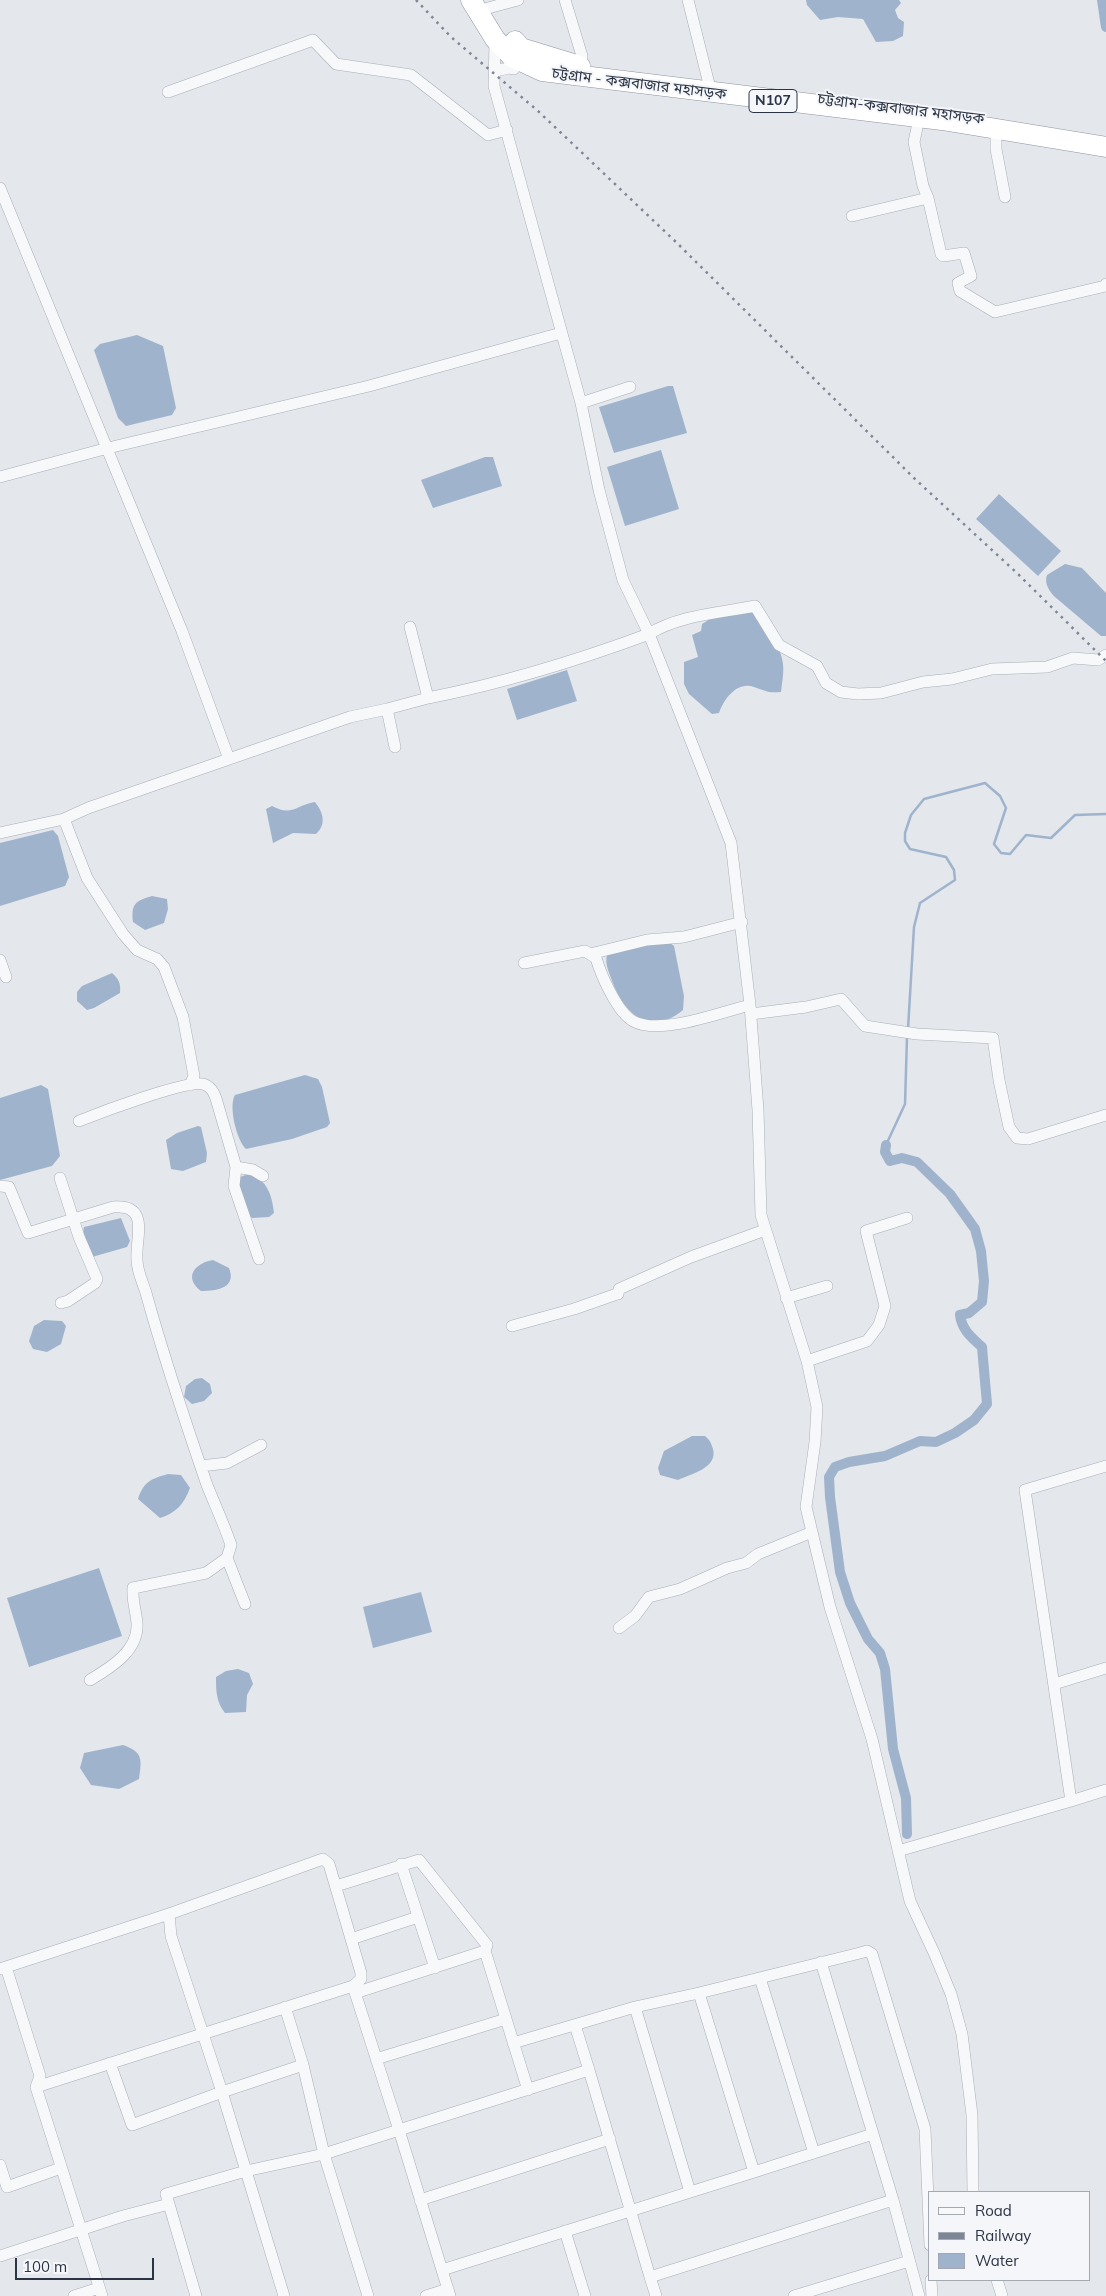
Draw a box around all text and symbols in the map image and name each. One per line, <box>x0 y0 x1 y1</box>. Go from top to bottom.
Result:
street label: চট্টগ্রাম - কক্সবাজার মহাসড়ক <box>551 64 727 104</box>
road number: N107 <box>749 90 797 112</box>
street label: চট্টগ্রাম-কক্সবাজার মহাসড়ক <box>817 90 985 128</box>
legend <box>928 2191 1091 2281</box>
text: Road <box>975 2201 1012 2220</box>
text: Railway <box>975 2226 1031 2245</box>
scale bar <box>18 2248 156 2280</box>
text: Water <box>975 2251 1019 2270</box>
text: 100 m <box>23 2257 67 2276</box>

